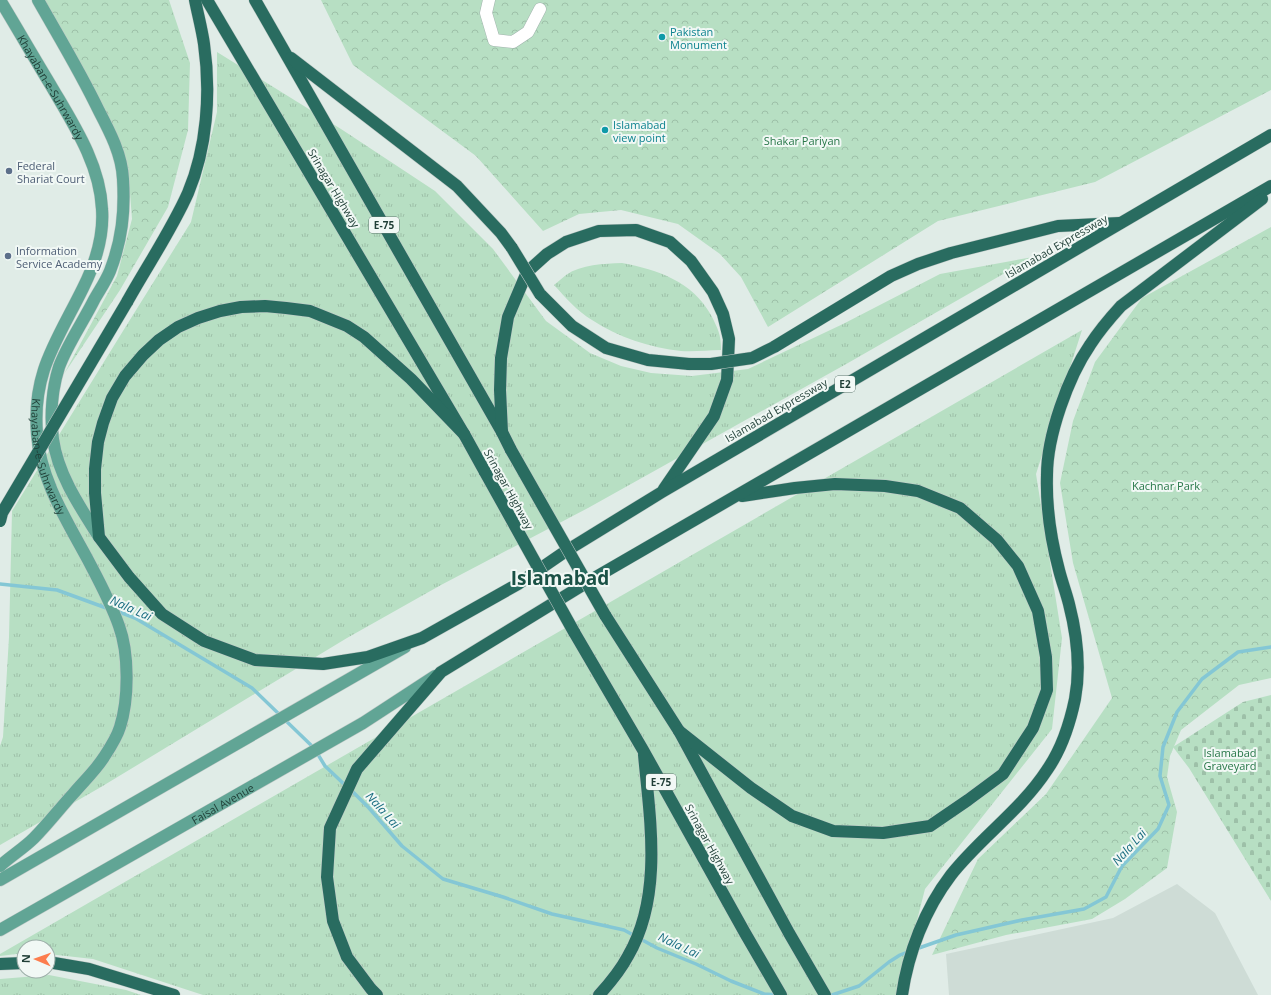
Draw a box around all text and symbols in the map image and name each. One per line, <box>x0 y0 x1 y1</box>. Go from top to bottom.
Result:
place label: Pakistan Monument <box>670 24 727 52</box>
street label: Khayaban-e-Suhrwardy <box>15 32 88 143</box>
marker: Pakistan Monument <box>657 32 667 42</box>
place label: Islamabad view point <box>613 117 666 145</box>
marker: Islamabad view point <box>600 125 610 135</box>
park label: Shakar Pariyan <box>764 133 840 148</box>
street label: Srinagar Highway <box>305 146 364 231</box>
place label: Federal Shariat Court <box>17 158 85 186</box>
marker: Federal Shariat Court <box>4 166 14 176</box>
street label: Islamabad Expressway <box>1002 210 1110 281</box>
road number: E-75 <box>369 217 399 233</box>
place label: Information Service Academy <box>16 243 103 271</box>
marker: Information Service Academy <box>3 251 13 261</box>
street label: Islamabad Expressway <box>722 374 830 445</box>
road number: E2 <box>835 376 855 392</box>
street label: Khayaban-e-Suhrwardy <box>29 398 70 518</box>
street label: Srinagar Highway <box>481 446 537 532</box>
park label: Kachnar Park <box>1132 478 1200 493</box>
district label: Islamabad <box>511 565 609 591</box>
water label: Nala Lai <box>108 591 155 625</box>
park label: Islamabad Graveyard <box>1203 745 1257 773</box>
road number: E-75 <box>646 774 676 790</box>
street label: Faisal Avenue <box>188 779 256 827</box>
water label: Nala Lai <box>362 788 405 833</box>
street label: Srinagar Highway <box>682 801 738 887</box>
water label: Nala Lai <box>1108 824 1151 869</box>
water label: Nala Lai <box>656 928 703 962</box>
north arrow <box>16 939 56 979</box>
text: N <box>18 954 33 963</box>

